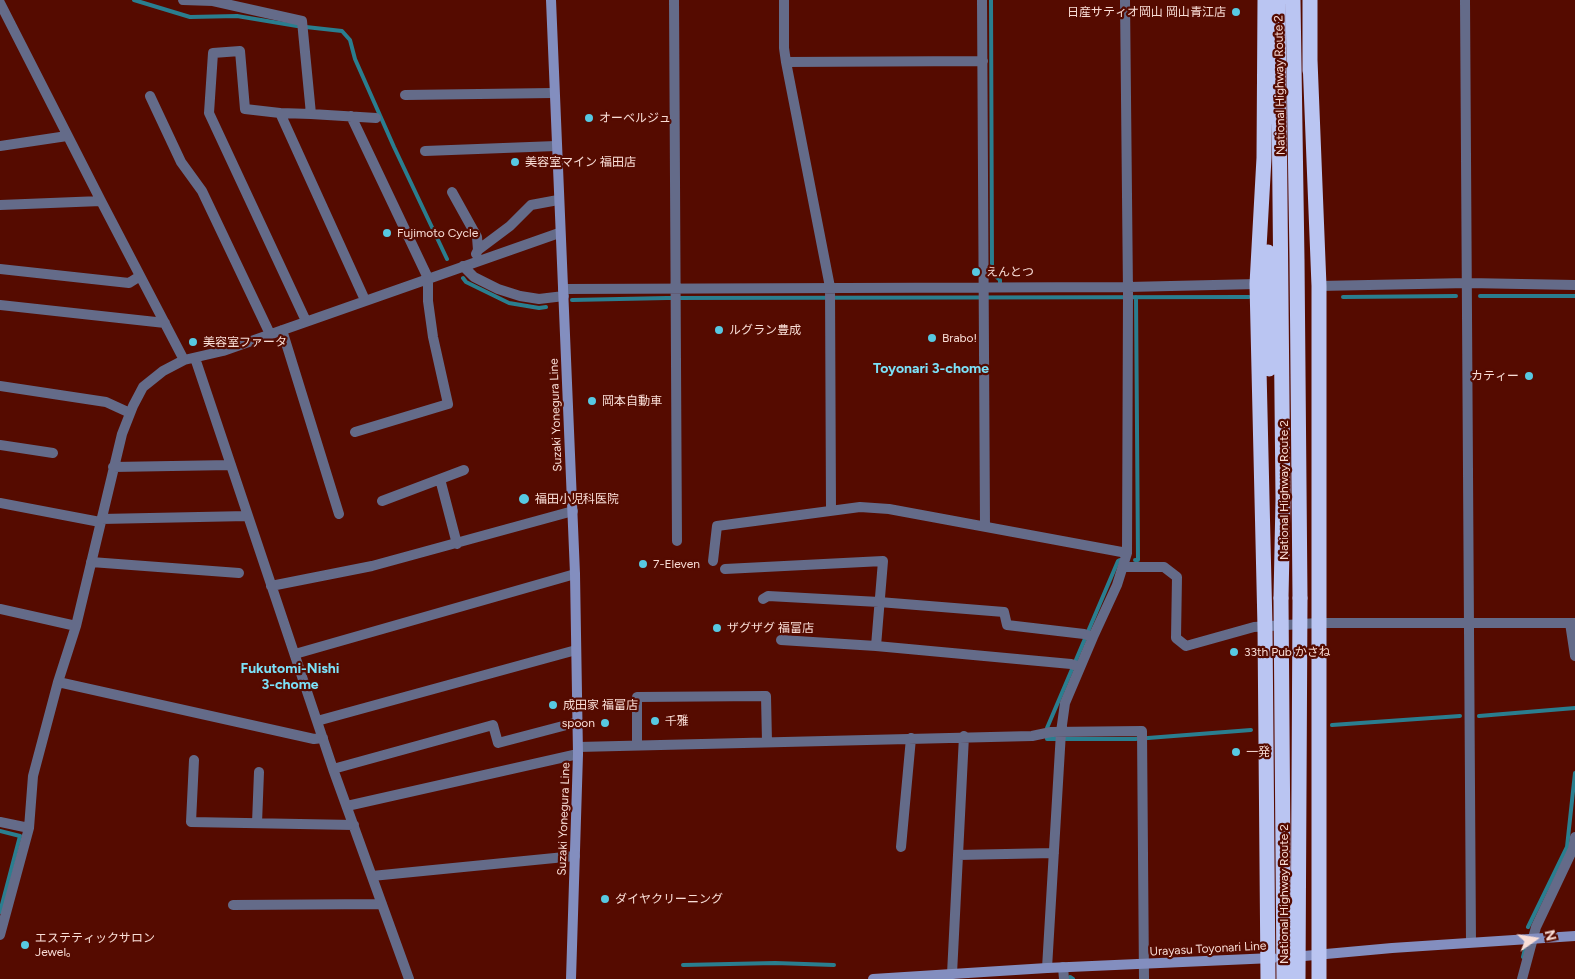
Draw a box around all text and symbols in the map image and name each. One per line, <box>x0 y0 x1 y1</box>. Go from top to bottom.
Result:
place label: 日産サティオ岡山 岡山青江店 <box>1067 5 1226 19</box>
marker: 日産サティオ岡山 岡山青江店 <box>1230 6 1242 18</box>
street label: National Highway Route 2 <box>1272 15 1288 155</box>
place label: オーベルジュ <box>599 111 671 125</box>
marker: オーベルジュ <box>583 112 595 124</box>
place label: 美容室マイン 福田店 <box>525 155 636 169</box>
marker: 美容室マイン 福田店 <box>509 156 521 168</box>
place label: Fujimoto Cycle <box>397 226 478 240</box>
marker: Fujimoto Cycle <box>381 227 393 239</box>
place label: えんとつ <box>986 265 1034 279</box>
marker: えんとつ <box>970 266 982 278</box>
place label: ルグラン豊成 <box>729 323 801 337</box>
marker: ルグラン豊成 <box>713 324 725 336</box>
place label: Brabo! <box>942 331 977 345</box>
marker: Brabo! <box>926 332 938 344</box>
place label: 美容室ファータ <box>203 335 287 349</box>
marker: 美容室ファータ <box>187 336 199 348</box>
street label: Suzaki Yonegura Line <box>547 358 565 472</box>
district label: Toyonari 3-chome <box>873 361 989 377</box>
place label: カティー <box>1471 369 1519 383</box>
marker: カティー <box>1523 370 1535 382</box>
place label: 岡本自動車 <box>602 394 662 408</box>
marker: 岡本自動車 <box>586 395 598 407</box>
street label: National Highway Route 2 <box>1277 420 1291 560</box>
marker: 福田小児科医院 <box>517 492 531 506</box>
place label: 福田小児科医院 <box>535 492 619 506</box>
place label: 7-Eleven <box>653 557 700 571</box>
marker: 7-Eleven <box>637 558 649 570</box>
place label: ザグザグ 福富店 <box>727 621 814 635</box>
marker: ザグザグ 福富店 <box>711 622 723 634</box>
place label: 33th Pub かさね <box>1244 645 1331 659</box>
marker: 33th Pub かさね <box>1228 646 1240 658</box>
district label: Fukutomi-Nishi 3-chome <box>241 661 339 694</box>
place label: 成田家 福富店 <box>563 698 638 712</box>
marker: 成田家 福富店 <box>547 699 559 711</box>
place label: 千雅 <box>665 714 689 728</box>
marker: 千雅 <box>649 715 661 727</box>
place label: spoon <box>562 716 595 730</box>
marker: spoon <box>599 717 611 729</box>
place label: 一発 <box>1246 745 1270 759</box>
marker: 一発 <box>1230 746 1242 758</box>
street label: Suzaki Yonegura Line <box>555 762 573 876</box>
street label: National Highway Route 2 <box>1277 824 1291 964</box>
place label: ダイヤクリーニング <box>615 892 723 906</box>
marker: ダイヤクリーニング <box>599 893 611 905</box>
north arrow <box>1510 914 1560 964</box>
text: N <box>1541 928 1560 943</box>
place label: エステティックサロン Jewel。 <box>35 931 155 959</box>
marker: エステティックサロン Jewel。 <box>19 939 31 951</box>
street label: Urayasu Toyonari Line <box>1149 939 1267 959</box>

